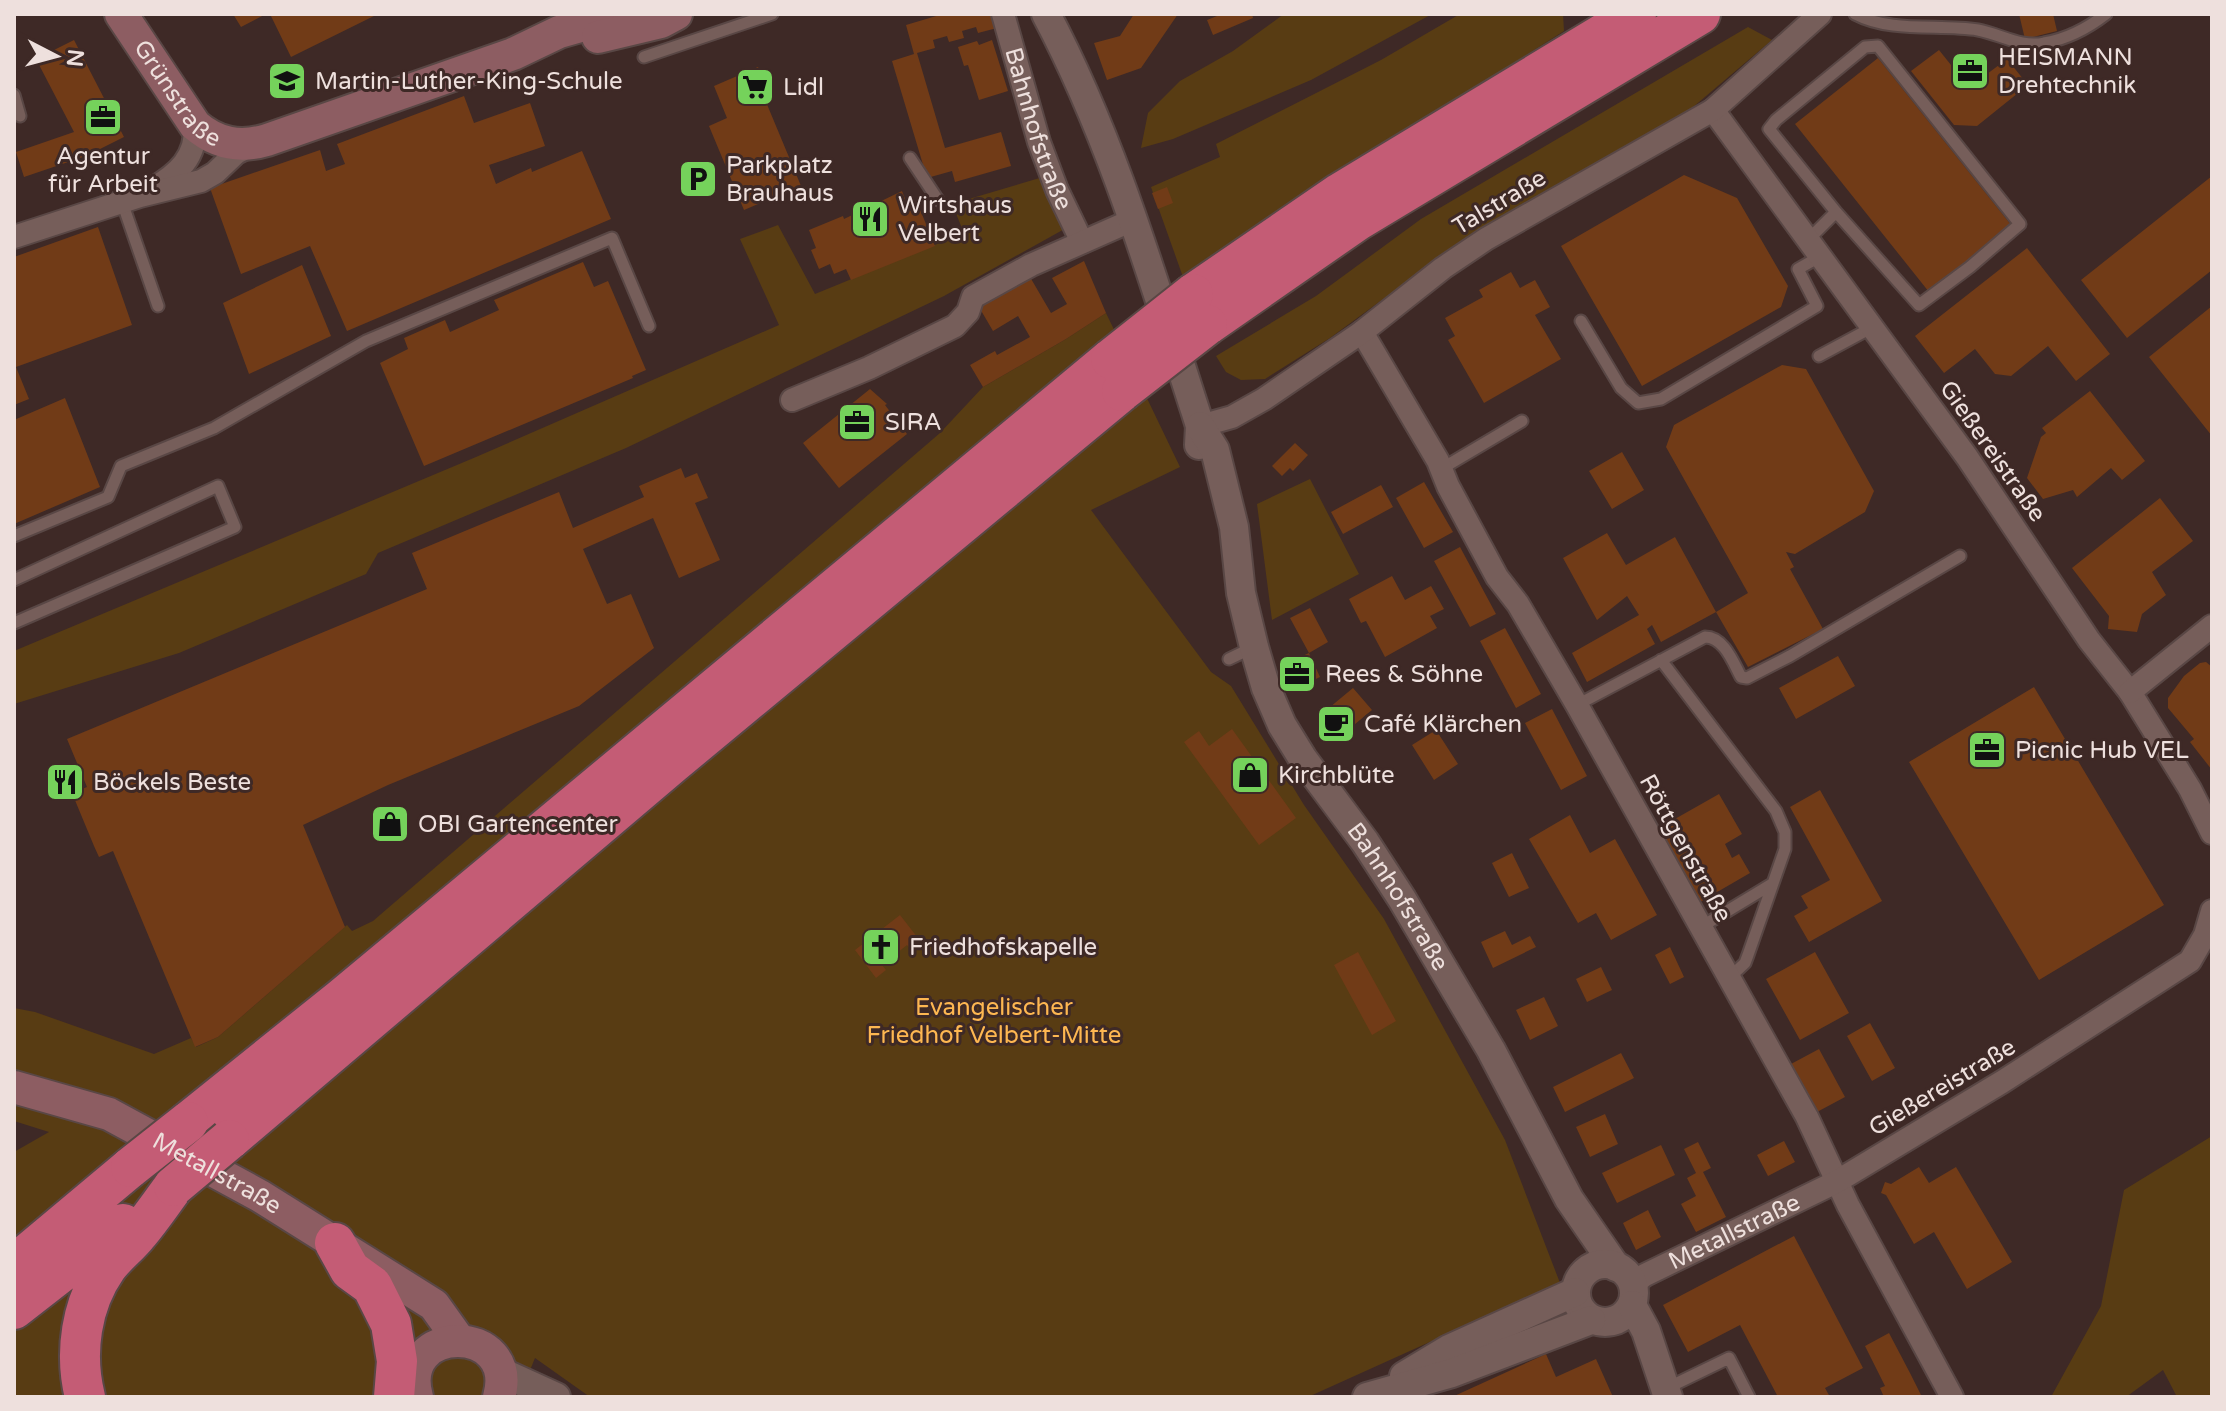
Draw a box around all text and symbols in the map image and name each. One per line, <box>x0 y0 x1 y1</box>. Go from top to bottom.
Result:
north arrow <box>16 16 96 96</box>
street label: Grünstraße <box>127 34 225 154</box>
place label: HEISMANN Drehtechnik <box>1998 43 2136 100</box>
street label: Bahnhofstraße <box>998 44 1078 215</box>
text: N <box>61 48 89 68</box>
office icon: HEISMANN Drehtechnik <box>1949 50 1991 92</box>
school or university icon: Martin-Luther-King-Schule <box>266 60 308 102</box>
supermarket icon: Lidl <box>734 66 776 108</box>
place label: Martin-Luther-King-Schule <box>315 67 623 96</box>
place label: Lidl <box>783 73 824 102</box>
office icon: Agentur für Arbeit <box>82 96 124 138</box>
place label: Agentur für Arbeit <box>48 142 158 199</box>
place label: Parkplatz Brauhaus <box>726 151 834 208</box>
parking icon: Parkplatz Brauhaus <box>677 158 719 200</box>
street label: Talstraße <box>1447 163 1551 242</box>
place label: Wirtshaus Velbert <box>898 191 1012 248</box>
restaurant icon: Wirtshaus Velbert <box>849 198 891 240</box>
street label: Gießereistraße <box>1933 375 2052 527</box>
office icon: SIRA <box>836 401 878 443</box>
place label: SIRA <box>885 408 942 437</box>
office icon: Rees & Söhne <box>1276 653 1318 695</box>
place label: Rees & Söhne <box>1325 660 1483 689</box>
cafe icon: Café Klärchen <box>1315 703 1357 745</box>
place label: Café Klärchen <box>1364 710 1522 739</box>
office icon: Picnic Hub VEL <box>1966 729 2008 771</box>
place label: Picnic Hub VEL <box>2015 736 2189 765</box>
shop icon: Kirchblüte <box>1229 754 1271 796</box>
restaurant icon: Böckels Beste <box>44 761 86 803</box>
place label: Kirchblüte <box>1278 761 1395 790</box>
place label: Böckels Beste <box>93 768 251 797</box>
street label: Röttgenstraße <box>1633 769 1738 927</box>
shop icon: OBI Gartencenter <box>369 803 411 845</box>
place label: OBI Gartencenter <box>418 810 618 839</box>
street label: Bahnhofstraße <box>1341 817 1455 976</box>
church icon: Friedhofskapelle <box>860 926 902 968</box>
place label: Friedhofskapelle <box>909 933 1097 962</box>
park label: Evangelischer Friedhof Velbert-Mitte <box>867 993 1121 1050</box>
street label: Gießereistraße <box>1864 1032 2021 1143</box>
street label: Metallstraße <box>147 1126 287 1221</box>
street label: Metallstraße <box>1664 1188 1805 1276</box>

